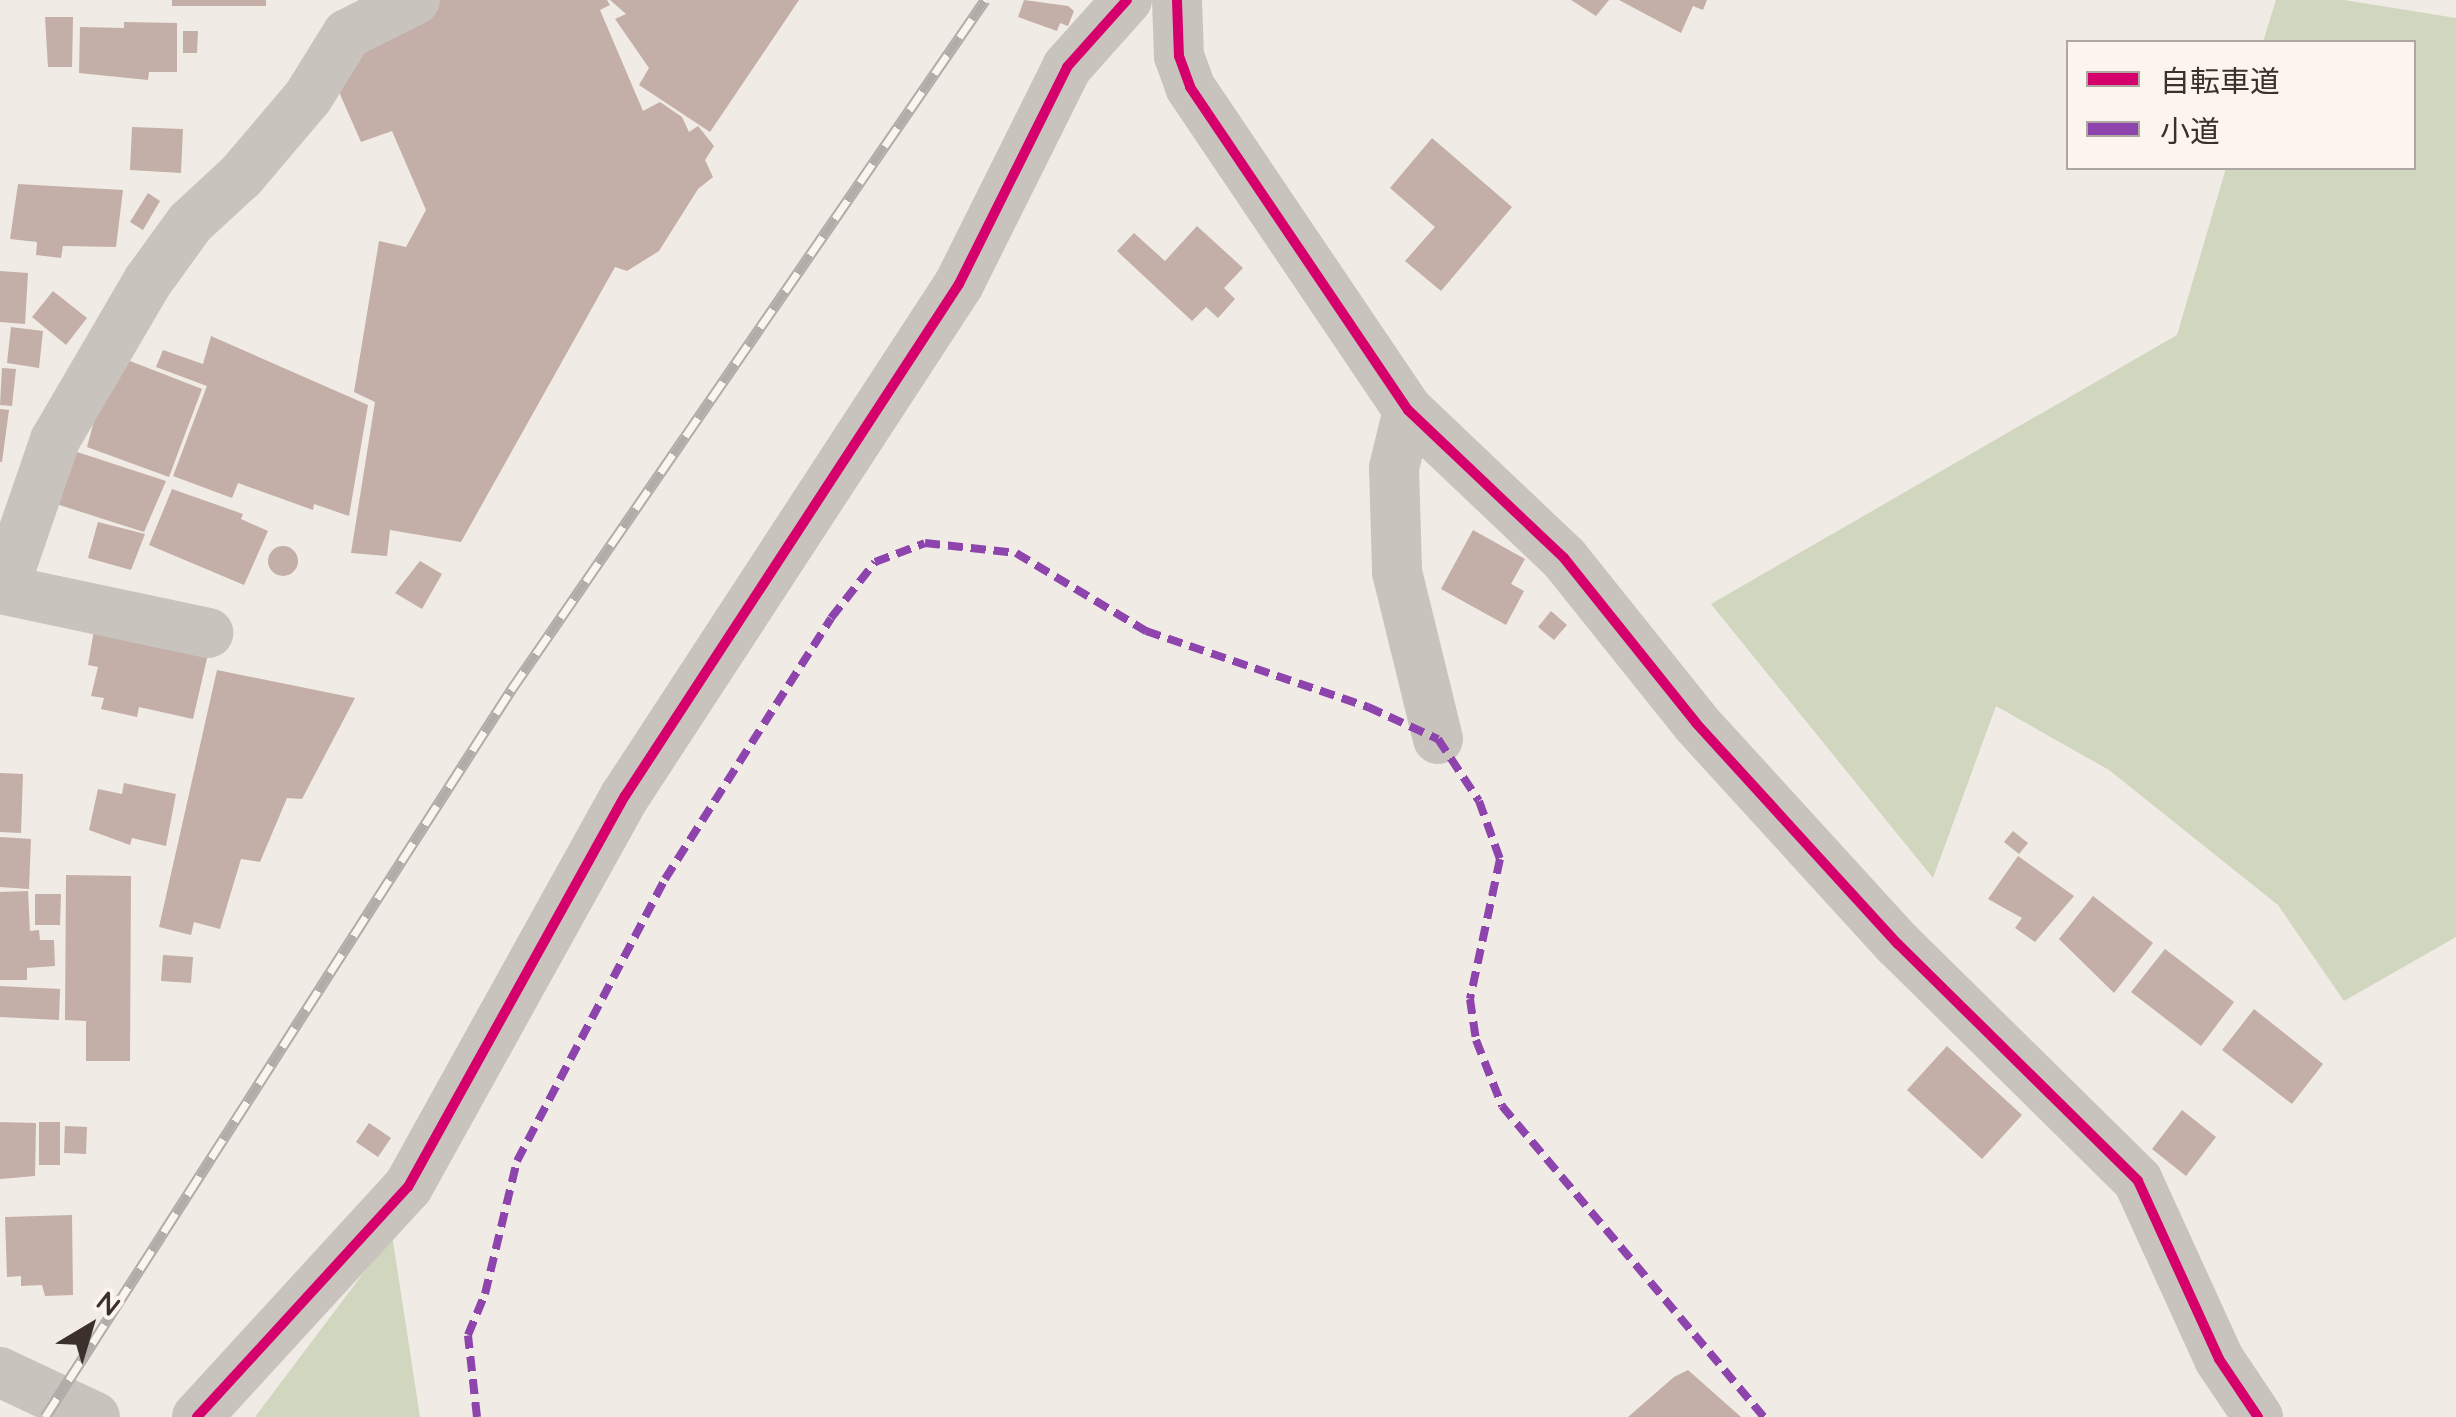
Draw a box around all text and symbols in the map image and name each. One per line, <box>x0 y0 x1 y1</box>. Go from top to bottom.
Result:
legend <box>2066 40 2416 170</box>
text: 自転車道 <box>2160 62 2280 100</box>
text: 小道 <box>2160 112 2220 150</box>
north arrow <box>40 1277 140 1377</box>
text: N <box>90 1283 128 1323</box>

